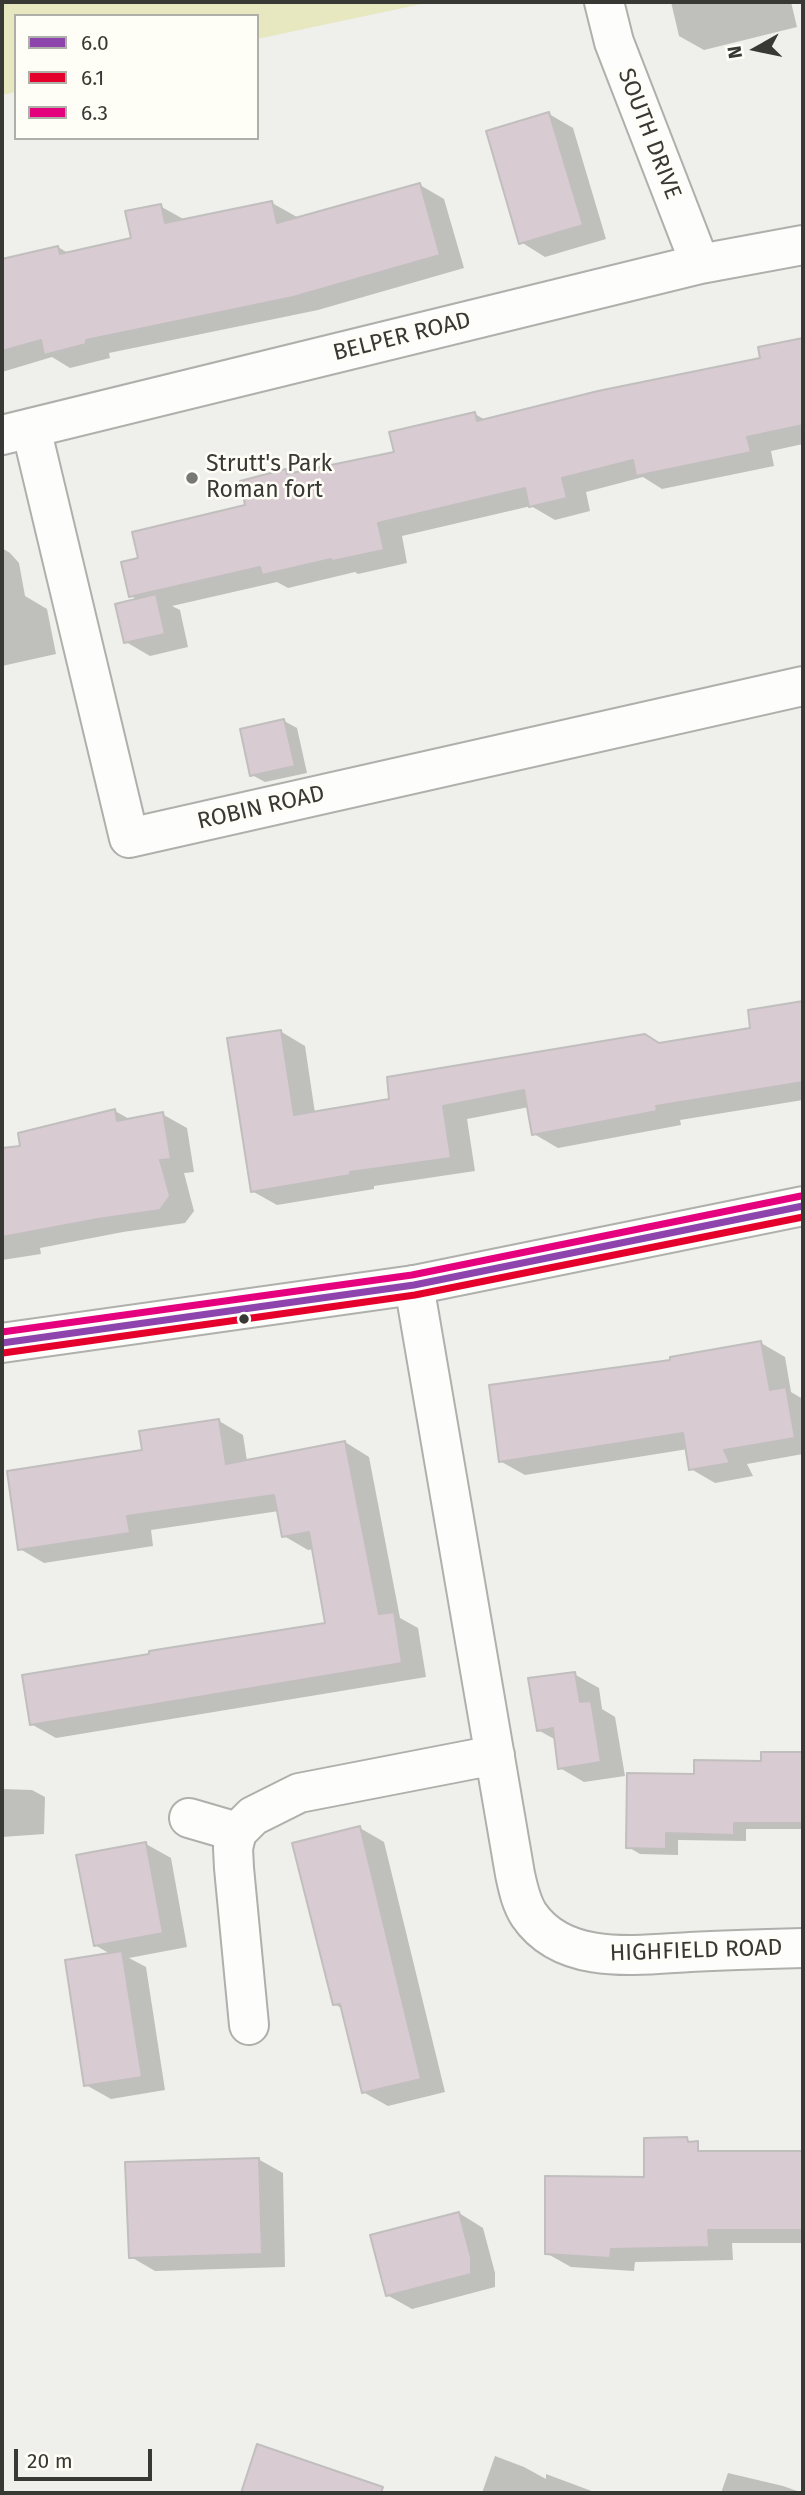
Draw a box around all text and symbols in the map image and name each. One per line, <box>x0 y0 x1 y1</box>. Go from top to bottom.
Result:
legend <box>14 14 259 140</box>
north arrow <box>721 14 791 84</box>
text: 6.0 <box>81 30 109 56</box>
text: N <box>722 44 747 60</box>
text: 6.1 <box>81 65 104 91</box>
street label: SOUTH DRIVE <box>611 65 687 203</box>
text: 6.3 <box>81 100 108 126</box>
street label: BELPER ROAD <box>330 307 474 367</box>
place label: Strutt's Park Roman fort <box>206 451 332 505</box>
marker: Strutt's Park Roman fort <box>184 470 200 486</box>
street label: ROBIN ROAD <box>195 780 327 836</box>
unlabelled marker <box>237 1312 251 1326</box>
street label: HIGHFIELD ROAD <box>609 1934 783 1968</box>
scale bar <box>18 2436 156 2480</box>
text: 20 m <box>27 2448 73 2474</box>

